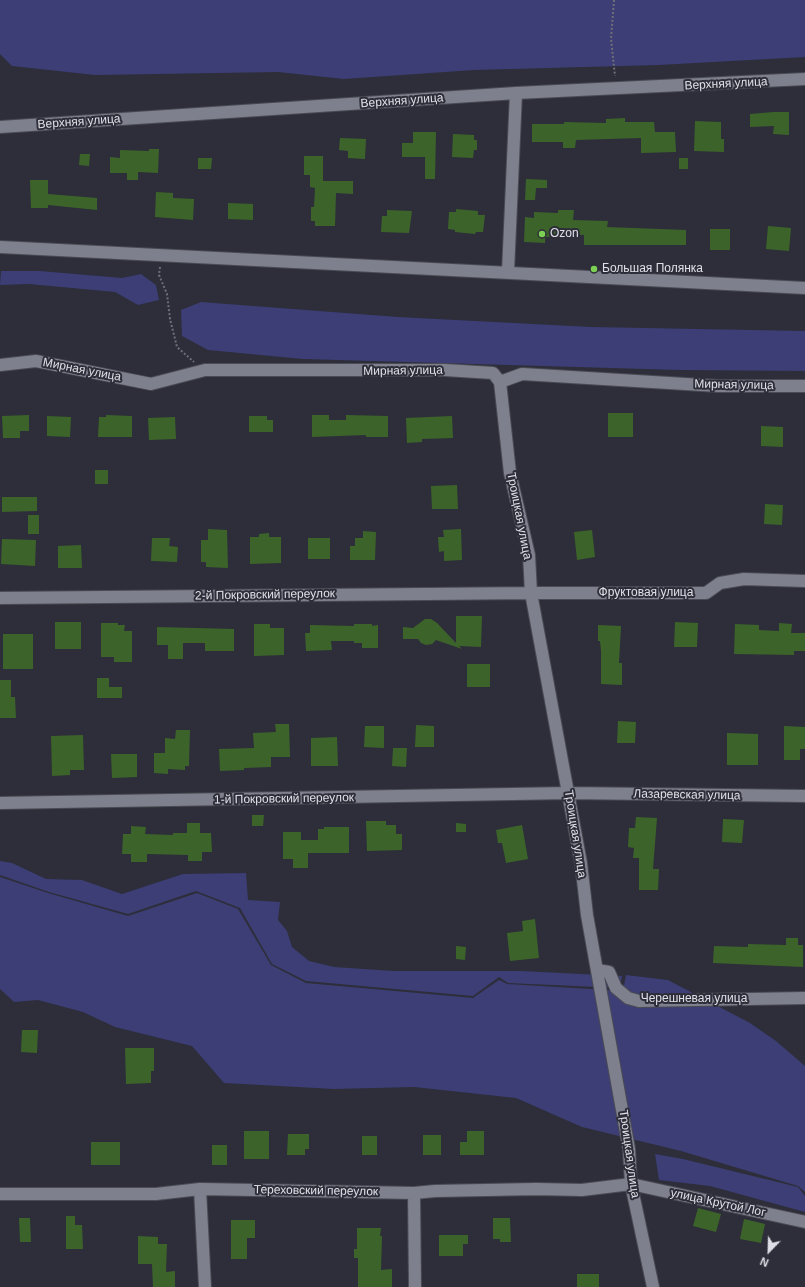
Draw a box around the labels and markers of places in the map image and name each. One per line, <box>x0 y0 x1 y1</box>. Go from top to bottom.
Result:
place label: Ozon <box>550 227 579 241</box>
marker: Ozon <box>537 229 547 239</box>
place label: Большая Полянка <box>602 262 703 276</box>
marker: Большая Полянка <box>589 264 599 274</box>

